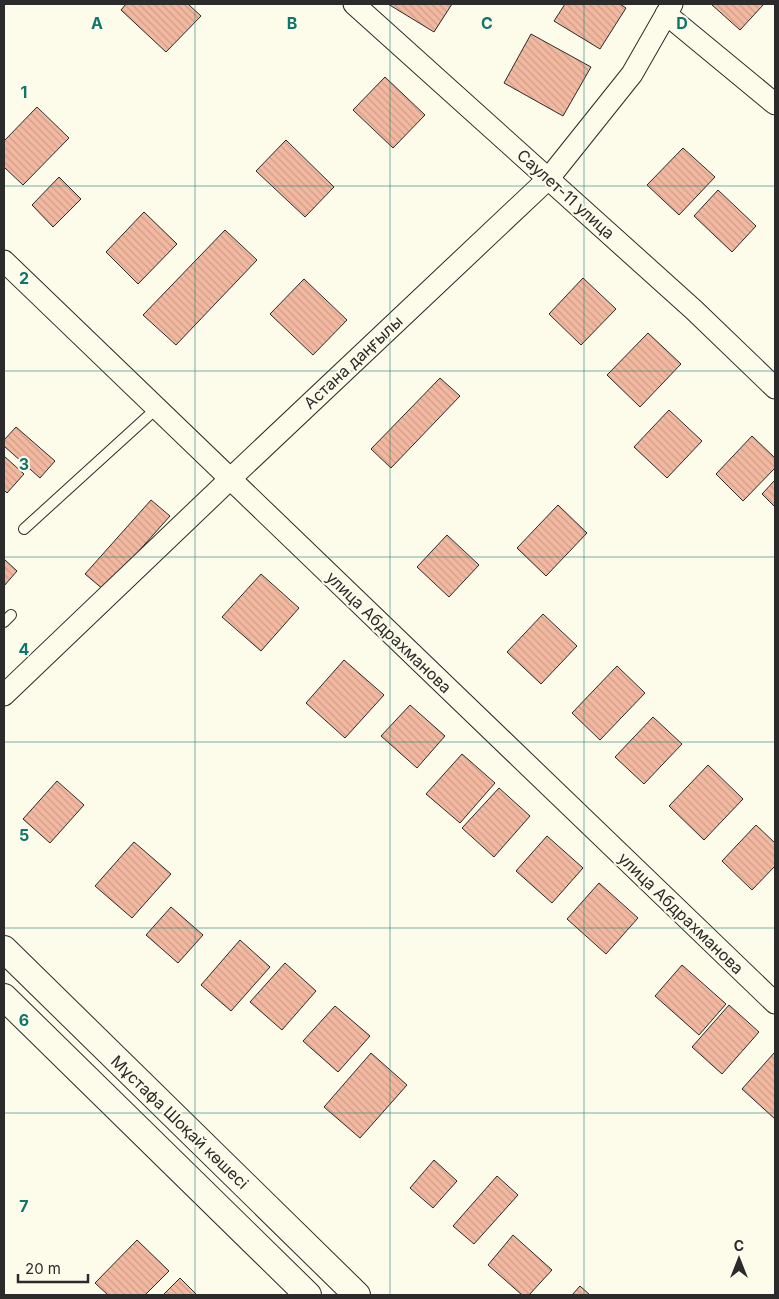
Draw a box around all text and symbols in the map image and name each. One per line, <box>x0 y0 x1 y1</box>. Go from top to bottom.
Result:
text: A <box>91 13 103 33</box>
text: B <box>287 13 297 33</box>
text: C <box>481 13 493 33</box>
text: D <box>676 13 688 33</box>
text: 1 <box>21 82 27 102</box>
street label: Саулет-11 улица <box>513 145 619 243</box>
text: 2 <box>19 268 29 288</box>
street label: Астана даңғылы <box>299 311 407 413</box>
text: 3 <box>19 454 29 474</box>
street label: улица Абдрахманова <box>322 567 456 697</box>
text: 4 <box>19 639 30 659</box>
text: 5 <box>19 825 29 845</box>
street label: улица Абдрахманова <box>614 848 748 978</box>
text: 6 <box>19 1010 29 1030</box>
street label: Мұстафа Шоқай көшесі <box>107 1051 253 1193</box>
text: 7 <box>19 1196 29 1216</box>
north arrow <box>714 1234 764 1284</box>
text: С <box>734 1237 744 1254</box>
scale bar <box>18 1252 88 1284</box>
text: 20 m <box>25 1259 61 1278</box>

